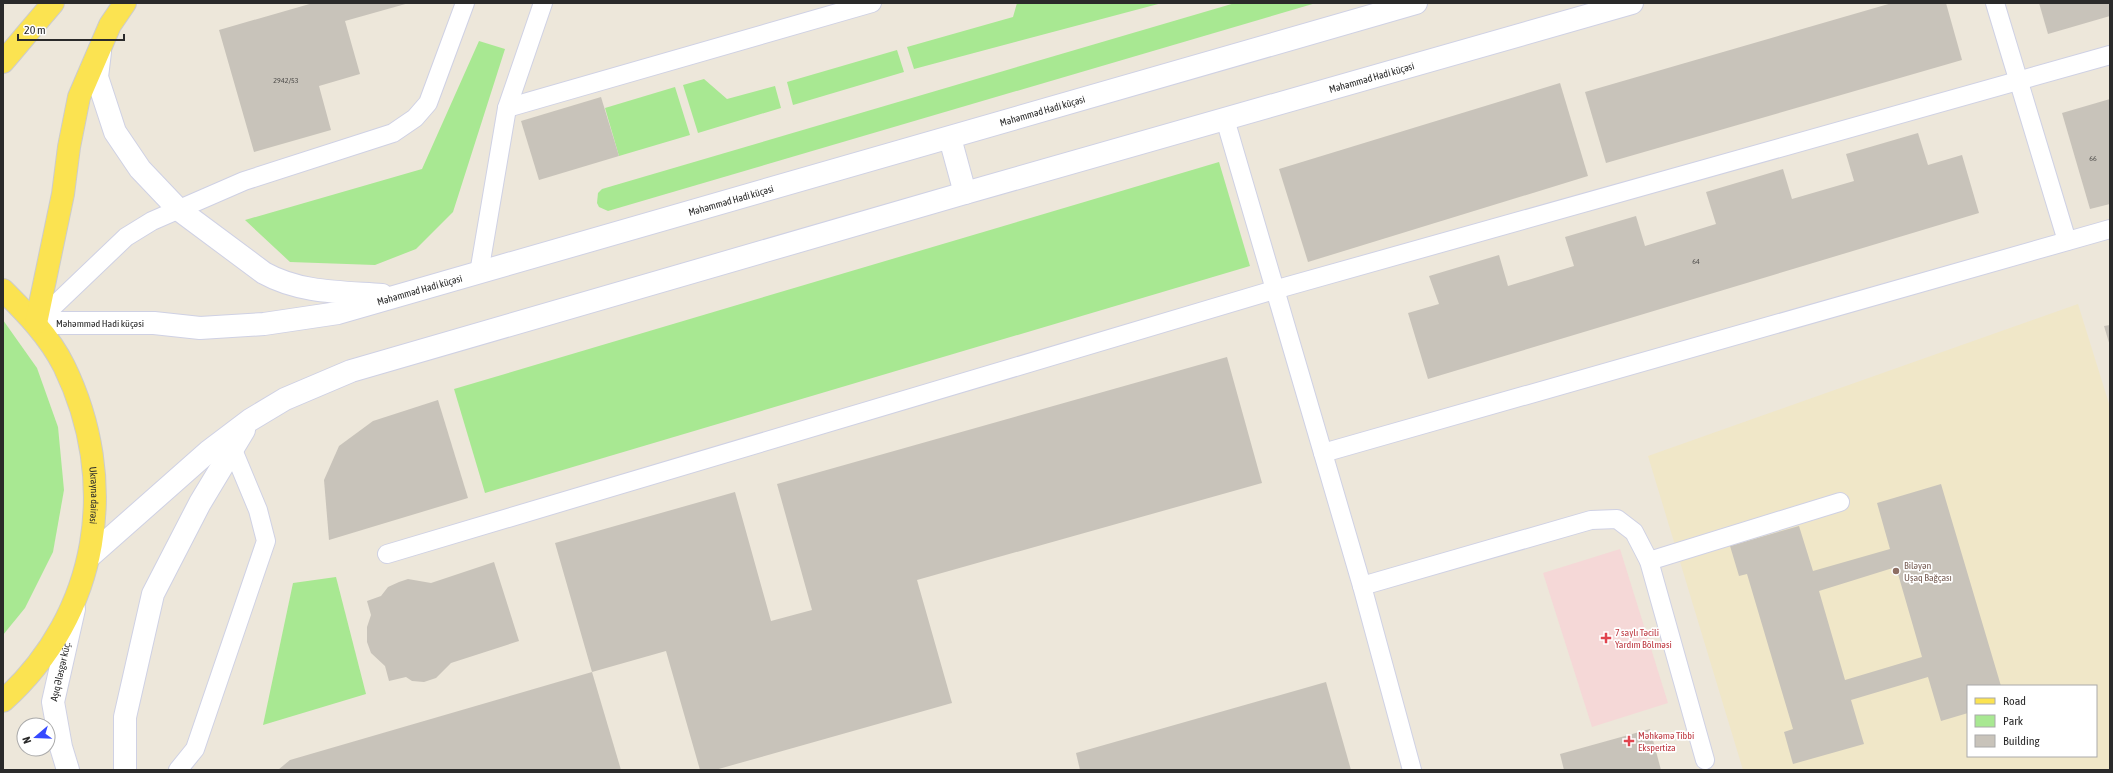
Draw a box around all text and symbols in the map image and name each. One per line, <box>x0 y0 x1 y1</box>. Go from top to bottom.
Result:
scale bar <box>18 16 124 42</box>
text: 20 m <box>24 23 46 37</box>
street label: Məhəmməd Hadi küçəsi <box>1328 60 1415 95</box>
house number: 2942/53 <box>273 76 299 85</box>
street label: Məhəmməd Hadi küçəsi <box>998 93 1086 128</box>
house number: 66 <box>2089 154 2097 163</box>
street label: Məhəmməd Hadi küçəsi <box>687 183 775 217</box>
house number: 64 <box>1692 257 1700 266</box>
street label: Məhəmməd Hadi küçəsi <box>376 272 463 307</box>
street label: Məhəmməd Hadi küçəsi <box>56 318 144 329</box>
street label: Ukrayna dairəsi <box>88 466 100 525</box>
place label: Biləyən Uşaq Bağçası <box>1904 560 1952 583</box>
marker: Biləyən Uşaq Bağçası <box>1891 566 1901 576</box>
place label: 7 saylı Təcili Yardım Bölməsi <box>1615 627 1672 650</box>
marker: 7 saylı Təcili Yardım Bölməsi <box>1600 632 1612 644</box>
street label: Aşıq Ələsgər küç. <box>48 641 72 702</box>
legend <box>1967 685 2097 757</box>
text: Road <box>2003 694 2026 708</box>
text: Park <box>2003 714 2024 728</box>
north arrow <box>16 717 56 757</box>
place label: Məhkəmə Tibbi Ekspertiza <box>1638 730 1694 753</box>
text: Building <box>2003 734 2041 748</box>
text: N <box>20 735 33 745</box>
marker: Məhkəmə Tibbi Ekspertiza <box>1623 735 1635 747</box>

